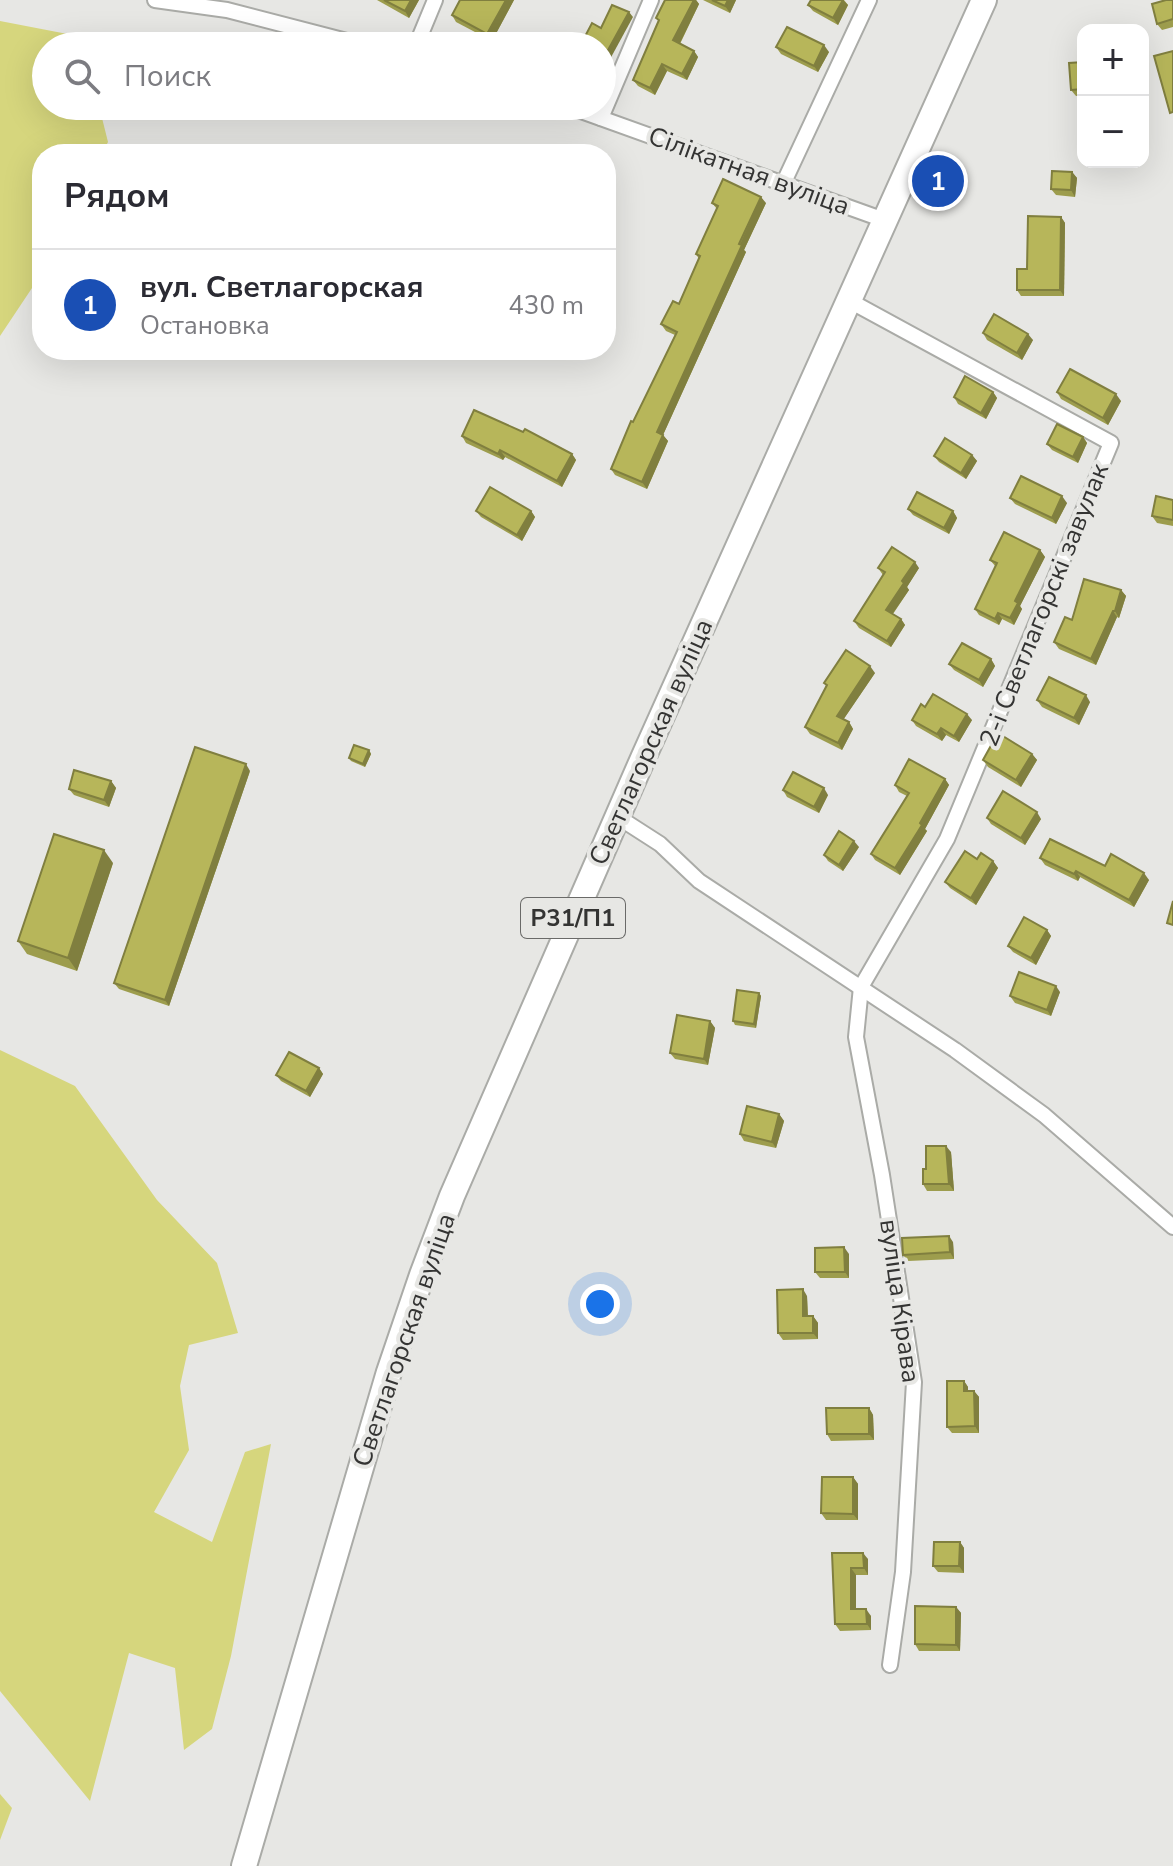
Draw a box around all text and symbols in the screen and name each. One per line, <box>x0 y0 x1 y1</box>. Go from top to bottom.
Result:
map controls <box>1077 24 1149 168</box>
button: + <box>1077 24 1149 96</box>
search box <box>32 32 616 120</box>
icon: search <box>60 54 104 98</box>
text: Поиск <box>124 56 211 97</box>
button: − <box>1077 96 1149 168</box>
street label: Сілікатная вуліца <box>643 118 855 224</box>
pin: 1 <box>912 151 964 211</box>
text: Рядом <box>64 173 170 219</box>
text: вул. Светлагорская <box>140 267 424 308</box>
text: 1 <box>82 288 98 323</box>
text: 430 m <box>508 288 584 323</box>
text: Остановка <box>140 308 270 343</box>
street label: 2-і Светлагорскі завулак <box>971 458 1117 752</box>
street label: Светлагорская вуліца <box>581 613 721 871</box>
road number: Р31/П1 <box>521 898 625 938</box>
street label: Светлагорская вуліца <box>344 1208 464 1472</box>
street label: вуліца Кірава <box>871 1217 929 1385</box>
your location <box>580 1284 620 1324</box>

